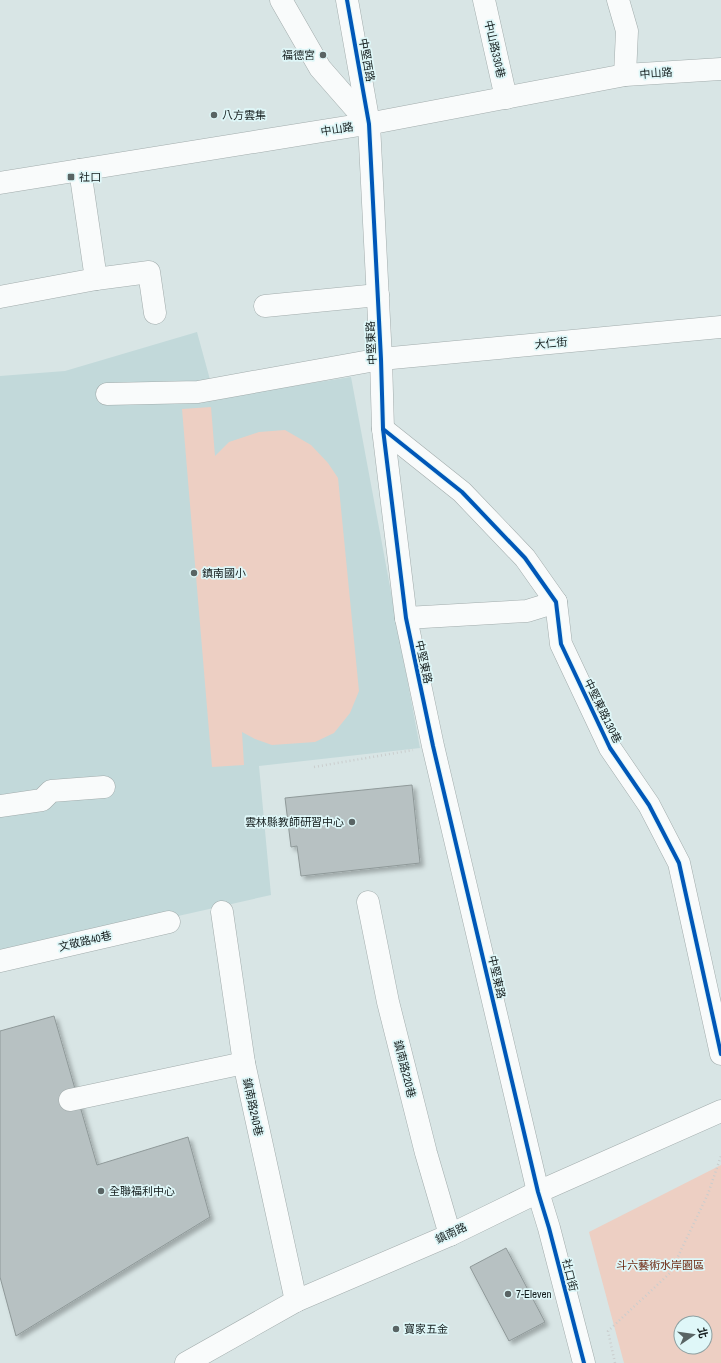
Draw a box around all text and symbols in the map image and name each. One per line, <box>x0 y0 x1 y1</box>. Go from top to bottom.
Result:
street label: 中山路330巷 <box>482 19 508 79</box>
street label: 中堅西路 <box>356 37 378 83</box>
place label: 福德宮 <box>282 48 315 62</box>
marker: 福德宮 <box>318 50 328 60</box>
street label: 中山路 <box>639 65 673 81</box>
place label: 八方雲集 <box>222 108 266 122</box>
marker: 八方雲集 <box>209 110 219 120</box>
street label: 中山路 <box>320 120 354 138</box>
place label: 社口 <box>79 170 101 184</box>
marker: 社口 <box>66 172 76 182</box>
street label: 中堅東路 <box>363 321 379 365</box>
street label: 大仁街 <box>534 335 568 351</box>
place label: 鎮南國小 <box>202 566 246 580</box>
marker: 鎮南國小 <box>189 568 199 578</box>
street label: 中堅東路 <box>413 639 435 685</box>
street label: 中堅東路130巷 <box>581 676 625 746</box>
place label: 雲林縣教師研習中心 <box>245 815 344 829</box>
marker: 雲林縣教師研習中心 <box>347 817 357 827</box>
street label: 文敬路40巷 <box>57 928 113 954</box>
street label: 中堅東路 <box>485 954 509 1000</box>
street label: 鎮南路220巷 <box>391 1039 419 1099</box>
street label: 鎮南路240巷 <box>240 1077 266 1137</box>
place label: 全聯福利中心 <box>109 1184 175 1198</box>
marker: 全聯福利中心 <box>96 1186 106 1196</box>
street label: 鎮南路 <box>433 1220 469 1246</box>
street label: 社口街 <box>559 1257 581 1293</box>
park label: 斗六藝術水岸園區 <box>616 1258 704 1272</box>
place label: 7-Eleven <box>516 1287 552 1301</box>
marker: 7-Eleven <box>503 1289 513 1299</box>
north arrow <box>673 1315 713 1355</box>
place label: 寶家五金 <box>404 1322 448 1336</box>
marker: 寶家五金 <box>391 1324 401 1334</box>
text: 北 <box>695 1326 711 1340</box>

